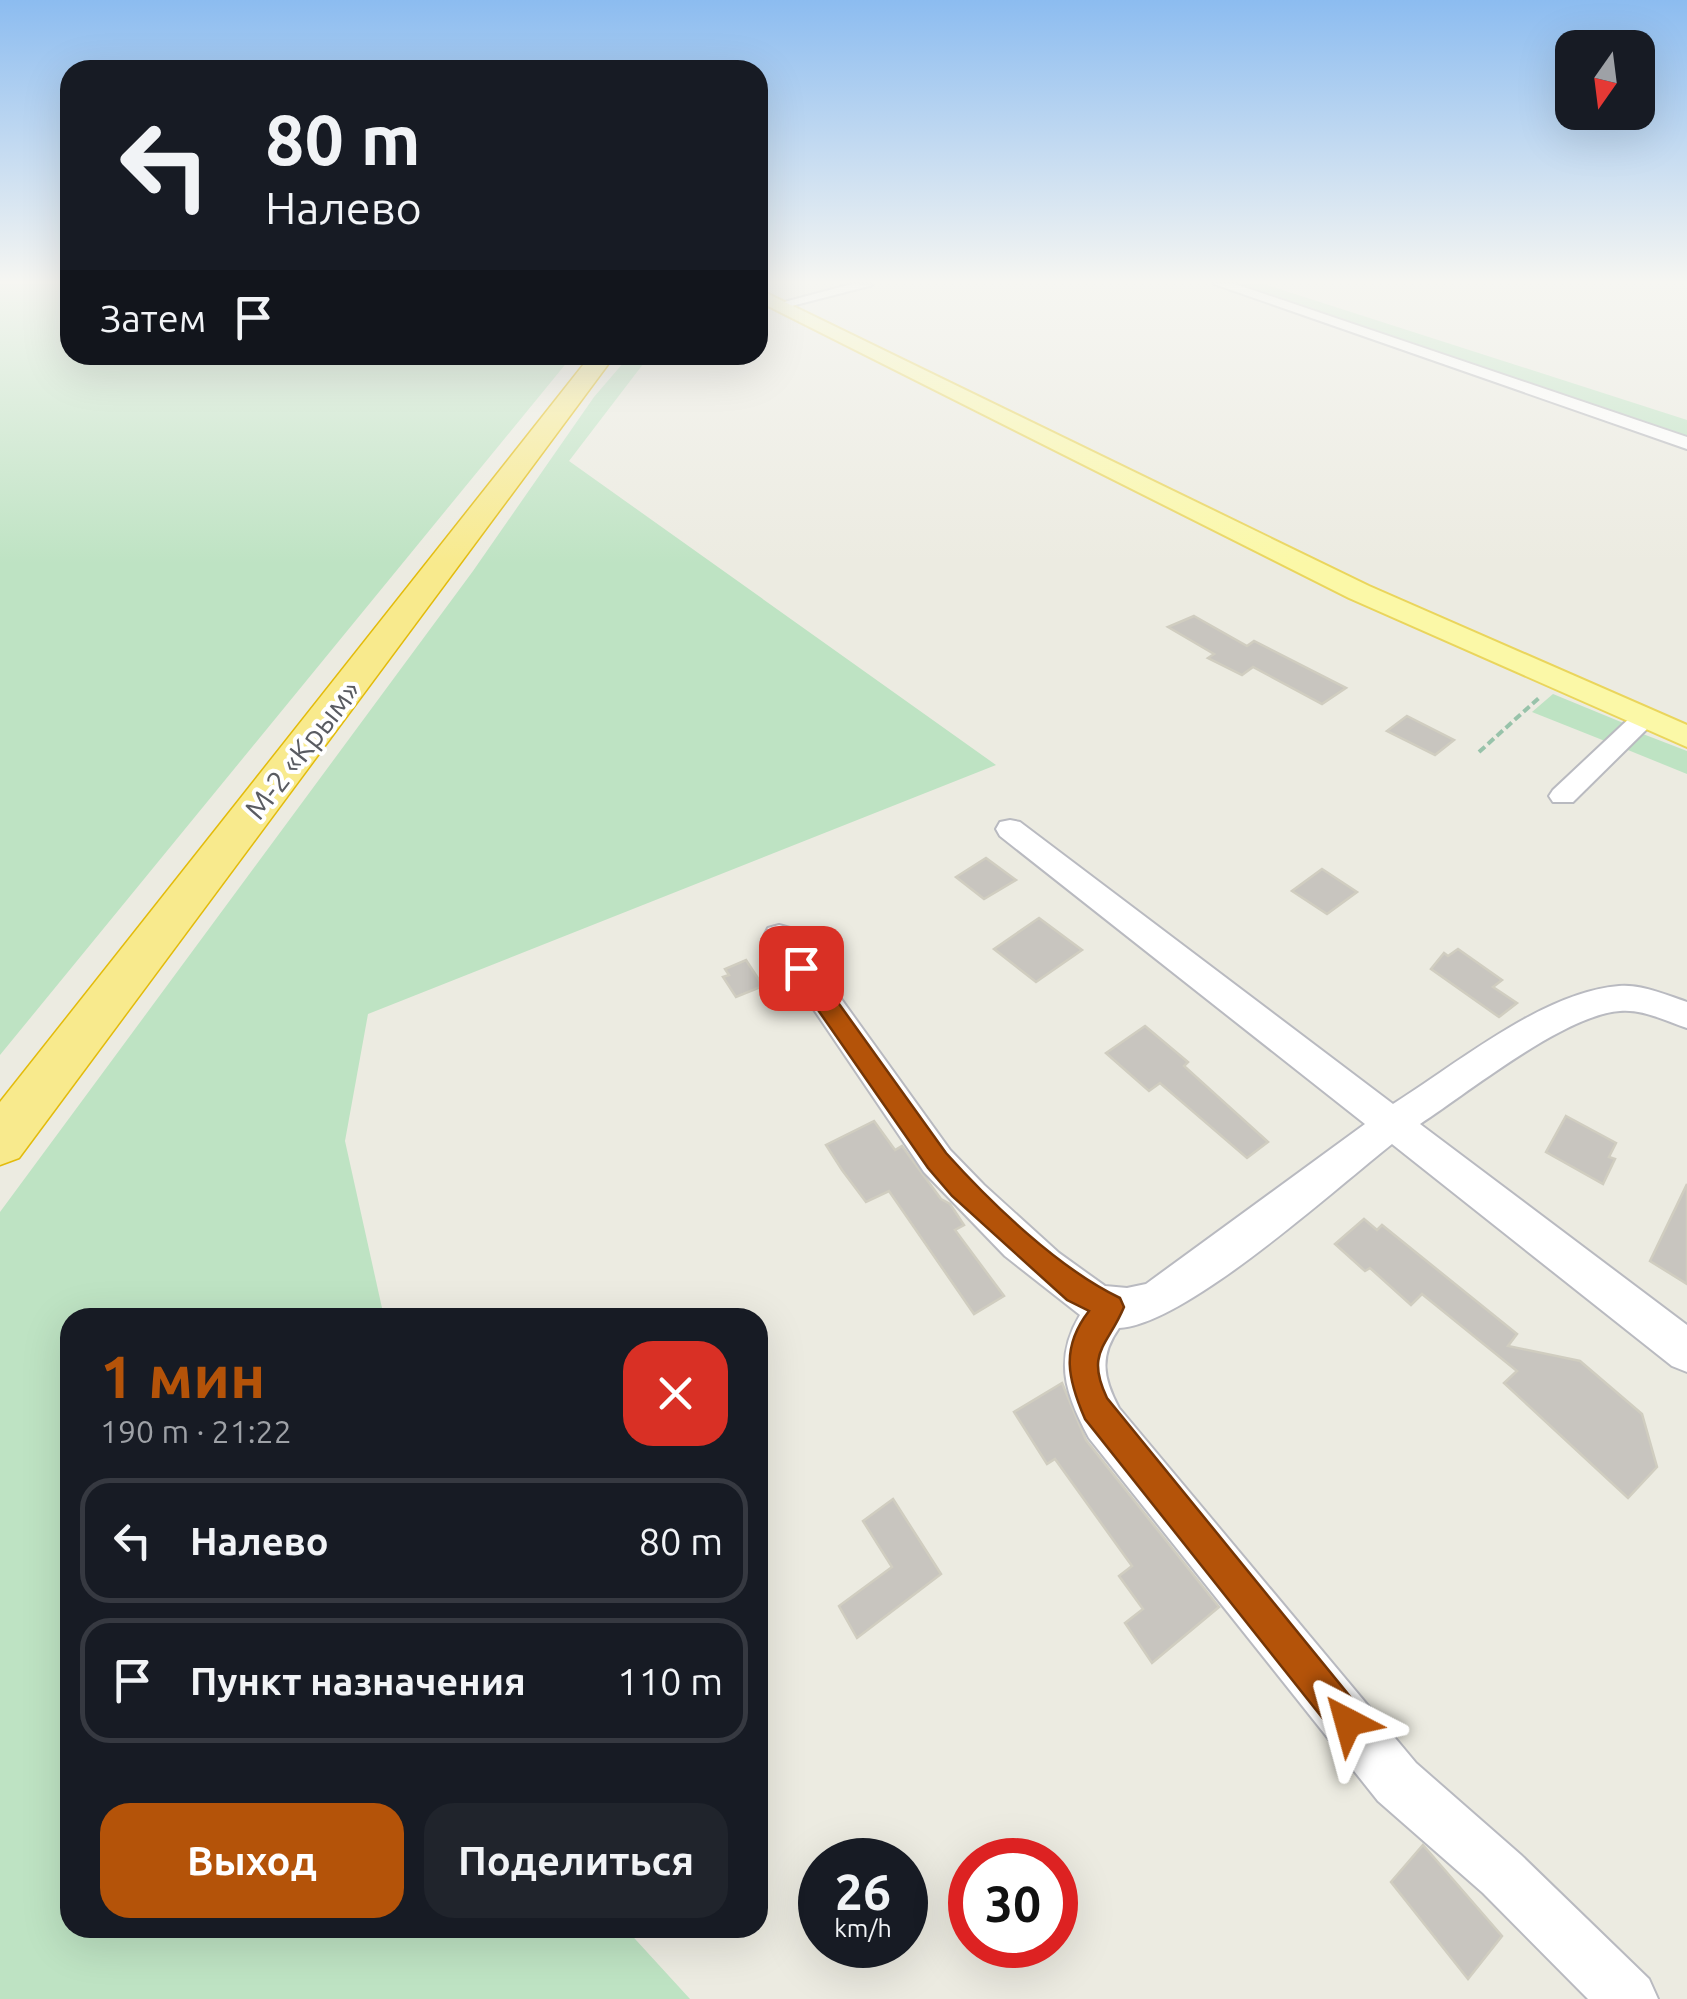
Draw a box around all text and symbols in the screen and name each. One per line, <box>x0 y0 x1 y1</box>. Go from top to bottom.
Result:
north arrow <box>1555 30 1655 130</box>
map controls <box>1555 30 1655 130</box>
icon: left <box>100 100 230 230</box>
text: 80 m <box>265 100 421 178</box>
text: Налево <box>265 182 422 233</box>
icon: arrive <box>226 290 281 345</box>
text: Затем <box>100 297 206 339</box>
street label: М-2 «Крым» <box>238 673 367 826</box>
pin <box>759 926 844 1011</box>
icon: arrive <box>774 941 829 996</box>
button: close <box>623 1341 728 1446</box>
text: 1 мин <box>100 1342 265 1409</box>
text: 190 m · 21:22 <box>100 1413 292 1449</box>
icon: left <box>105 1513 160 1568</box>
text: Налево <box>190 1520 329 1562</box>
text: 80 m <box>639 1520 723 1562</box>
icon: arrive <box>105 1653 160 1708</box>
text: Пункт назначения <box>190 1660 526 1702</box>
text: 110 m <box>617 1660 723 1702</box>
position arrow <box>1296 1670 1400 1774</box>
button: Выход <box>100 1803 404 1918</box>
button: Поделиться <box>424 1803 728 1918</box>
speed limit sign: 30 <box>948 1838 1078 1968</box>
text: 26 <box>835 1863 891 1919</box>
text: km/h <box>834 1914 892 1942</box>

